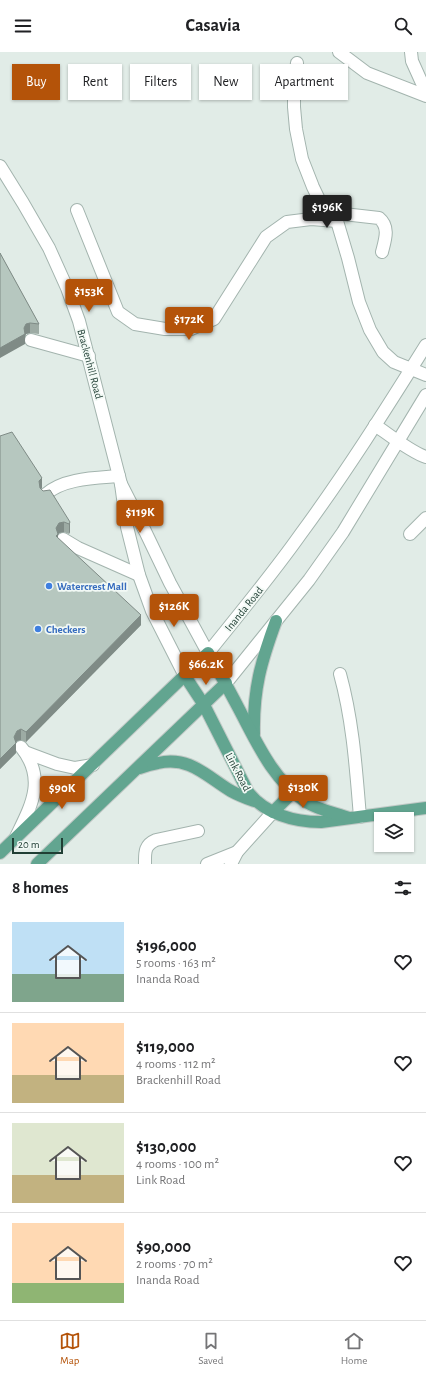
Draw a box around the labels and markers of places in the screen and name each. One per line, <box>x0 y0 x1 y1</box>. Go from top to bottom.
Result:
pin: $196K <box>299 195 355 229</box>
pin: $153K <box>61 279 117 313</box>
pin: $172K <box>161 307 217 341</box>
pin: $119K <box>112 500 168 534</box>
marker: Watercrest Mall <box>44 581 54 591</box>
place label: Watercrest Mall <box>57 581 127 592</box>
pin: $126K <box>146 594 202 628</box>
marker: Checkers <box>33 624 43 634</box>
place label: Checkers <box>46 624 86 635</box>
pin: $66.2K <box>173 652 239 686</box>
pin: $130K <box>275 775 331 809</box>
pin: $90K <box>38 776 86 810</box>

